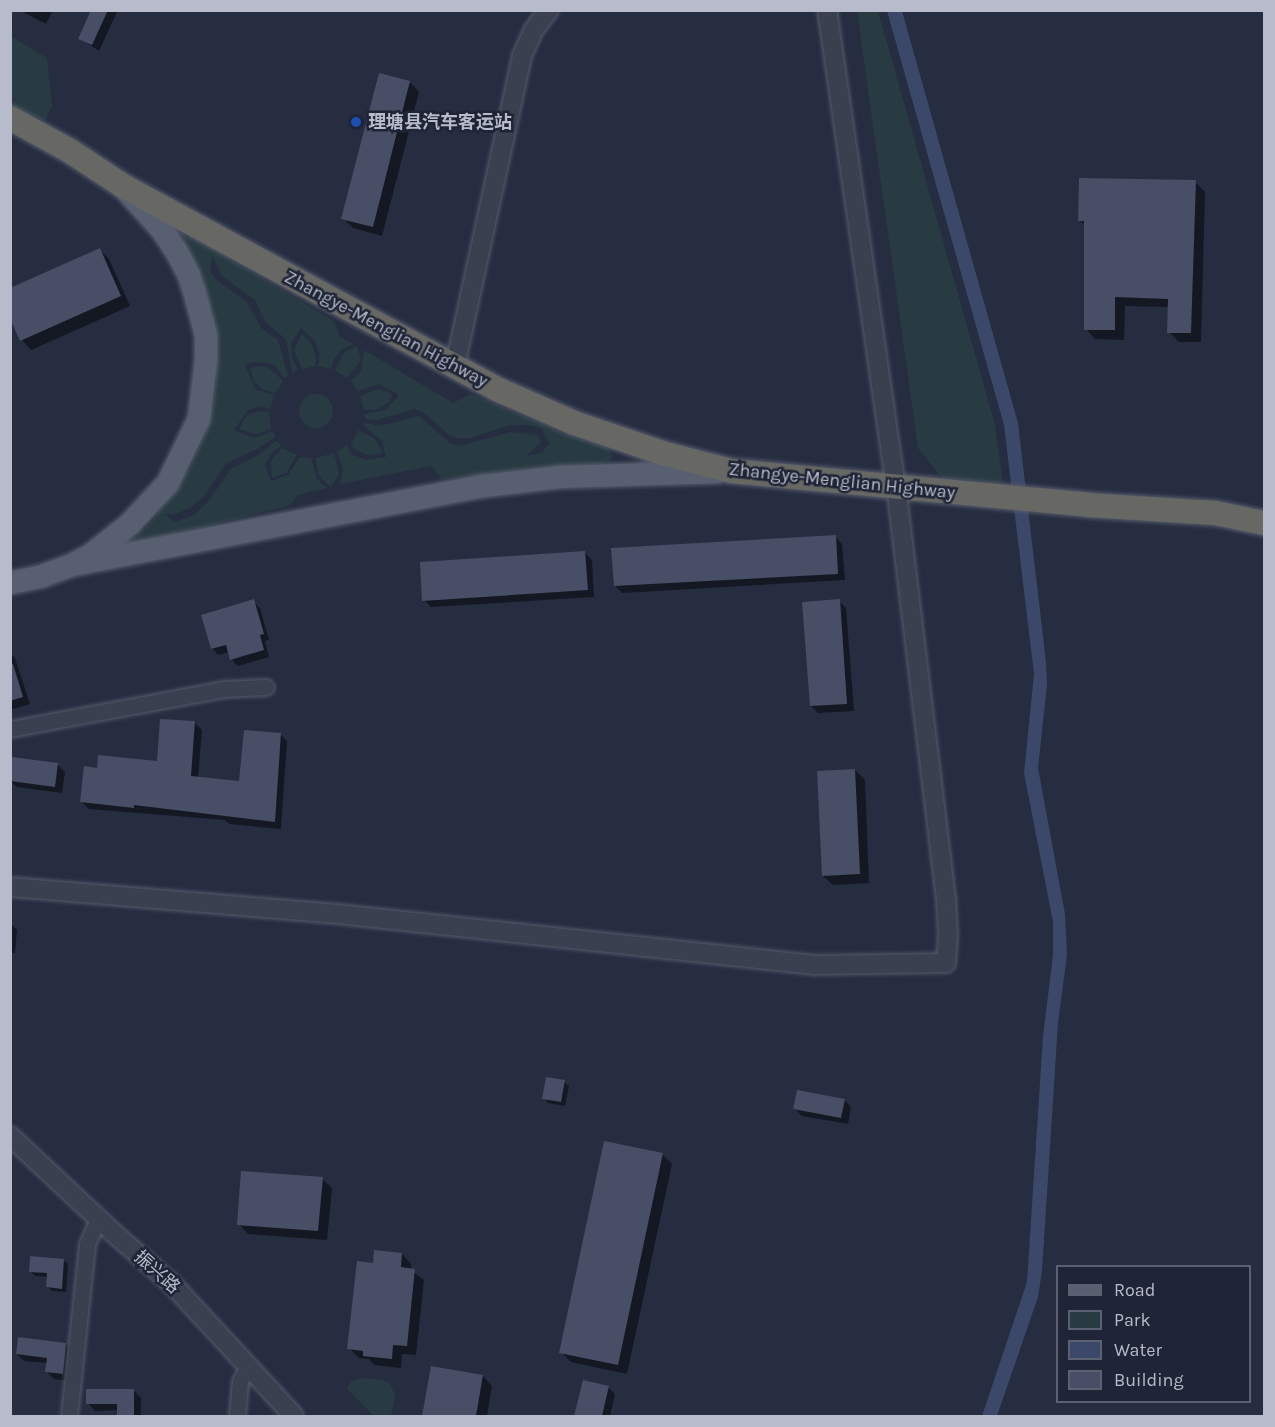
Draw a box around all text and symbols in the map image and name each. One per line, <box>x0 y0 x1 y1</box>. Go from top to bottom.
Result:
place label: 理塘县汽车客运站 <box>368 111 512 133</box>
marker: 理塘县汽车客运站 <box>349 115 363 129</box>
street label: Zhangye-Menglian Highway <box>281 266 491 392</box>
street label: Zhangye-Menglian Highway <box>728 458 956 504</box>
street label: 振兴路 <box>130 1246 184 1298</box>
legend <box>1056 1265 1251 1403</box>
text: Road <box>1114 1279 1155 1301</box>
text: Park <box>1114 1309 1151 1331</box>
text: Water <box>1114 1339 1162 1361</box>
text: Building <box>1114 1369 1184 1391</box>

